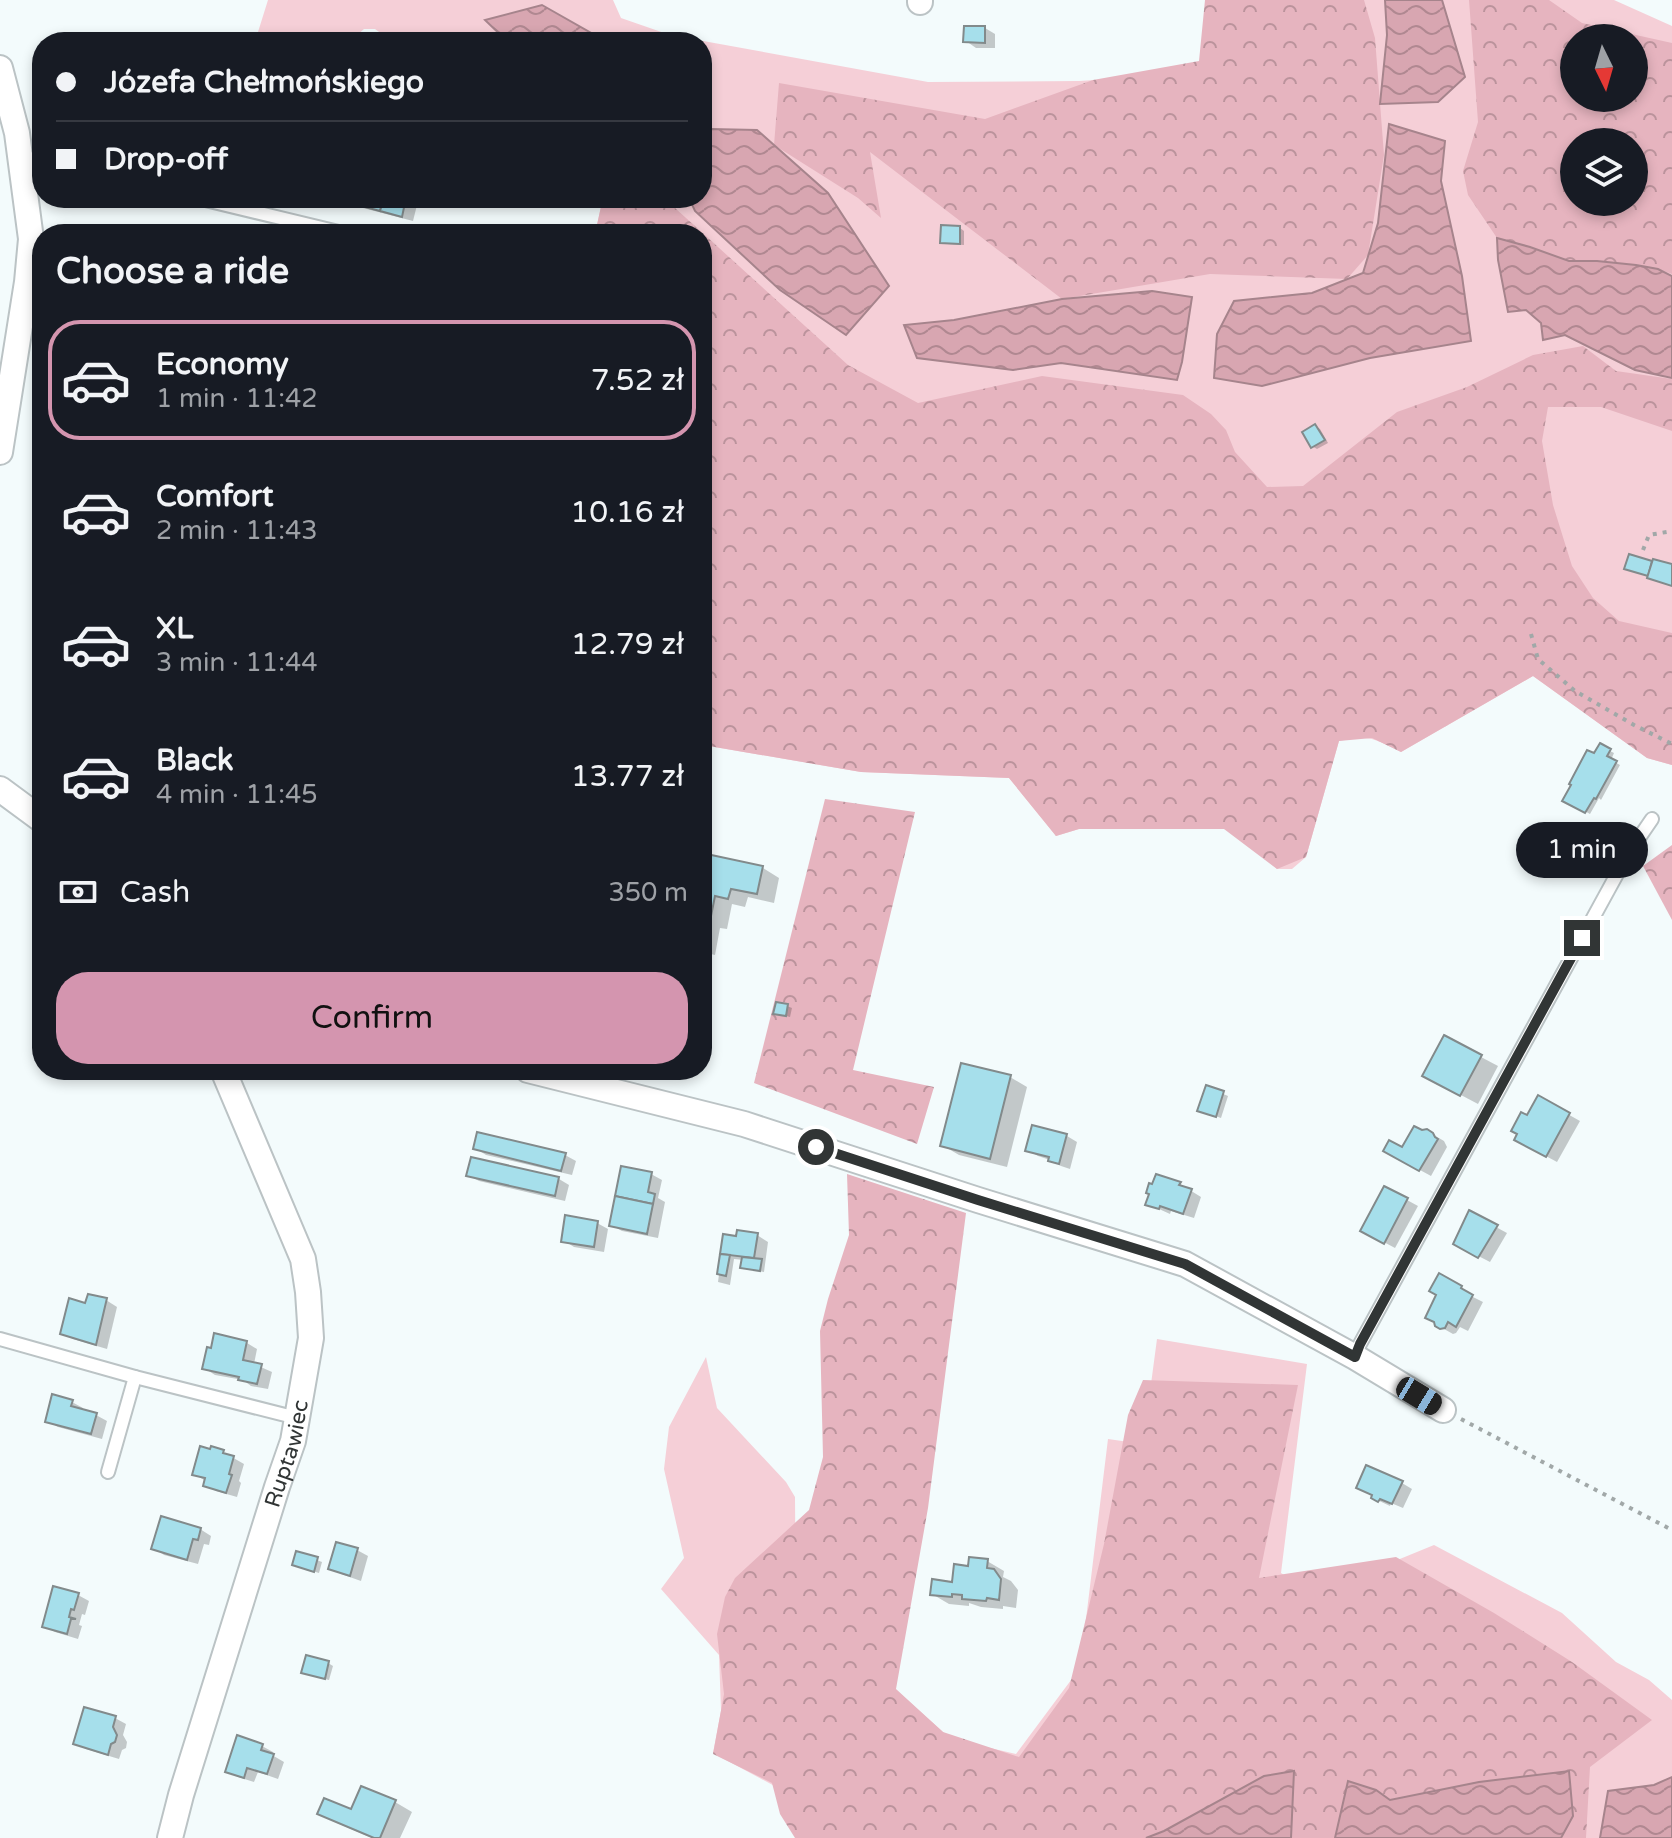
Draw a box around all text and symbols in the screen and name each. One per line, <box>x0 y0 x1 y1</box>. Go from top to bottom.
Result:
north arrow <box>1560 24 1648 112</box>
map controls <box>1560 24 1648 216</box>
text: Józefa Chełmońskiego <box>104 64 424 101</box>
button: layers <box>1560 128 1648 216</box>
text: Drop-off <box>104 141 228 178</box>
text: Choose a ride <box>56 250 289 293</box>
icon: car <box>60 344 132 416</box>
text: Economy <box>156 346 289 383</box>
text: 7.52 zł <box>591 362 684 399</box>
text: 1 min · 11:42 <box>156 383 318 414</box>
icon: car <box>60 476 132 548</box>
text: Comfort <box>156 478 274 515</box>
text: 10.16 zł <box>570 494 684 531</box>
text: 2 min · 11:43 <box>156 515 318 546</box>
icon: car <box>60 608 132 680</box>
text: XL <box>156 610 193 647</box>
text: 12.79 zł <box>571 626 684 663</box>
text: 3 min · 11:44 <box>156 647 318 678</box>
icon: car <box>60 740 132 812</box>
text: Black <box>156 742 233 779</box>
text: 13.77 zł <box>571 758 684 795</box>
text: 4 min · 11:45 <box>156 779 318 810</box>
callout: 1 min <box>1516 822 1648 878</box>
text: 1 min <box>1547 834 1617 865</box>
icon: cash <box>56 870 100 914</box>
text: Cash <box>120 874 190 911</box>
text: 350 m <box>608 877 688 908</box>
route end <box>1564 920 1600 956</box>
button: Confirm <box>56 972 688 1064</box>
route start <box>798 1129 834 1165</box>
car <box>1392 1373 1446 1419</box>
street label: Ruptawiec <box>260 1398 314 1511</box>

